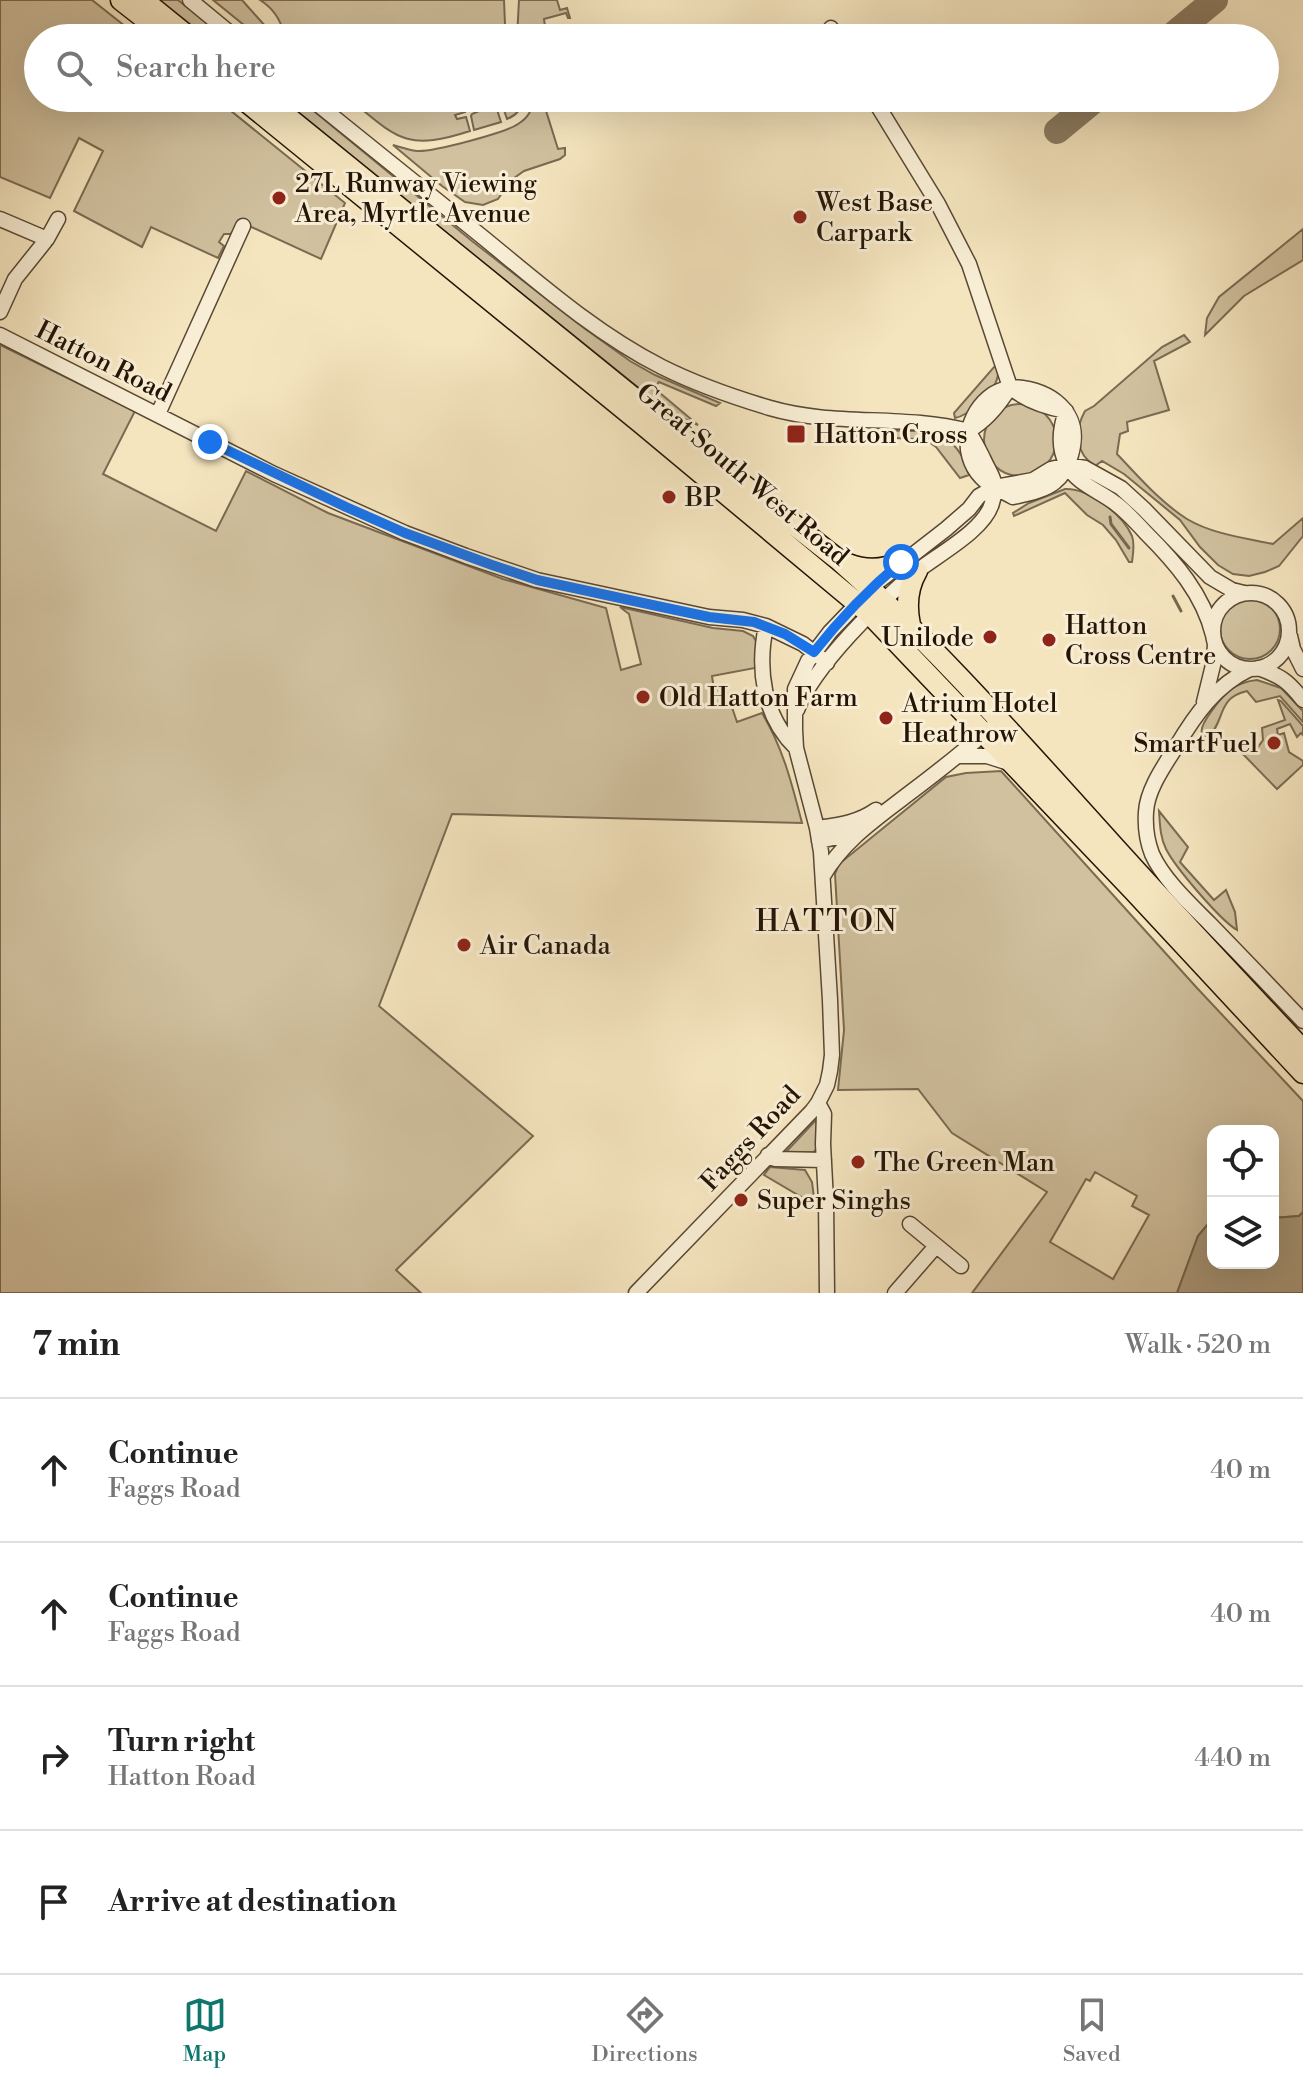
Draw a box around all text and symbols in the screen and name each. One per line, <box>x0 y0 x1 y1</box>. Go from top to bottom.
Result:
search box <box>24 24 1279 112</box>
icon: search <box>52 46 96 90</box>
text: Search here <box>116 49 276 87</box>
place label: 27L Runway Viewing Area, Myrtle Avenue <box>294 168 537 230</box>
place label: West Base Carpark <box>815 187 933 249</box>
marker: 27L Runway Viewing Area, Myrtle Avenue <box>270 189 288 207</box>
marker: West Base Carpark <box>791 208 809 226</box>
street label: Hatton Road <box>30 314 177 410</box>
street label: Great South West Road <box>630 377 855 573</box>
place label: Hatton Cross <box>814 419 968 451</box>
marker: Hatton Cross <box>785 423 807 445</box>
route end <box>192 424 228 460</box>
place label: BP <box>684 482 721 514</box>
marker: BP <box>660 488 678 506</box>
route start <box>883 544 919 580</box>
place label: Hatton Cross Centre <box>1065 610 1216 672</box>
place label: Unilode <box>881 622 974 654</box>
marker: Unilode <box>981 628 999 646</box>
marker: Hatton Cross Centre <box>1040 631 1058 649</box>
place label: Old Hatton Farm <box>659 682 858 714</box>
marker: Old Hatton Farm <box>634 688 652 706</box>
place label: Atrium Hotel Heathrow <box>901 688 1058 750</box>
marker: Atrium Hotel Heathrow <box>877 709 895 727</box>
place label: SmartFuel <box>1133 728 1258 760</box>
marker: SmartFuel <box>1265 734 1283 752</box>
district label: HATTON <box>755 903 899 941</box>
place label: Air Canada <box>479 930 611 962</box>
marker: Air Canada <box>455 936 473 954</box>
street label: Faggs Road <box>694 1079 808 1198</box>
map controls <box>1207 1125 1279 1269</box>
button: locate <box>1207 1125 1279 1197</box>
place label: The Green Man <box>874 1147 1055 1179</box>
marker: The Green Man <box>849 1153 867 1171</box>
place label: Super Singhs <box>757 1185 911 1217</box>
marker: Super Singhs <box>732 1191 750 1209</box>
button: layers <box>1207 1197 1279 1269</box>
text: 7 min <box>32 1324 120 1366</box>
text: Walk · 520 m <box>1125 1329 1271 1361</box>
text: Continue <box>108 1435 239 1473</box>
icon: ahead <box>32 1448 76 1492</box>
text: 40 m <box>1210 1454 1271 1486</box>
text: Faggs Road <box>108 1473 241 1505</box>
text: Continue <box>108 1579 239 1617</box>
icon: ahead <box>32 1592 76 1636</box>
text: 40 m <box>1210 1598 1271 1630</box>
text: Faggs Road <box>108 1617 241 1649</box>
text: Turn right <box>108 1723 255 1761</box>
icon: right <box>32 1736 76 1780</box>
text: 440 m <box>1194 1742 1271 1774</box>
text: Hatton Road <box>108 1761 256 1793</box>
icon: arrive <box>32 1880 76 1924</box>
text: Arrive at destination <box>108 1883 397 1921</box>
tab: Map <box>183 1993 227 2068</box>
tab: Directions <box>592 1993 698 2068</box>
tab: Saved <box>1063 1993 1120 2068</box>

